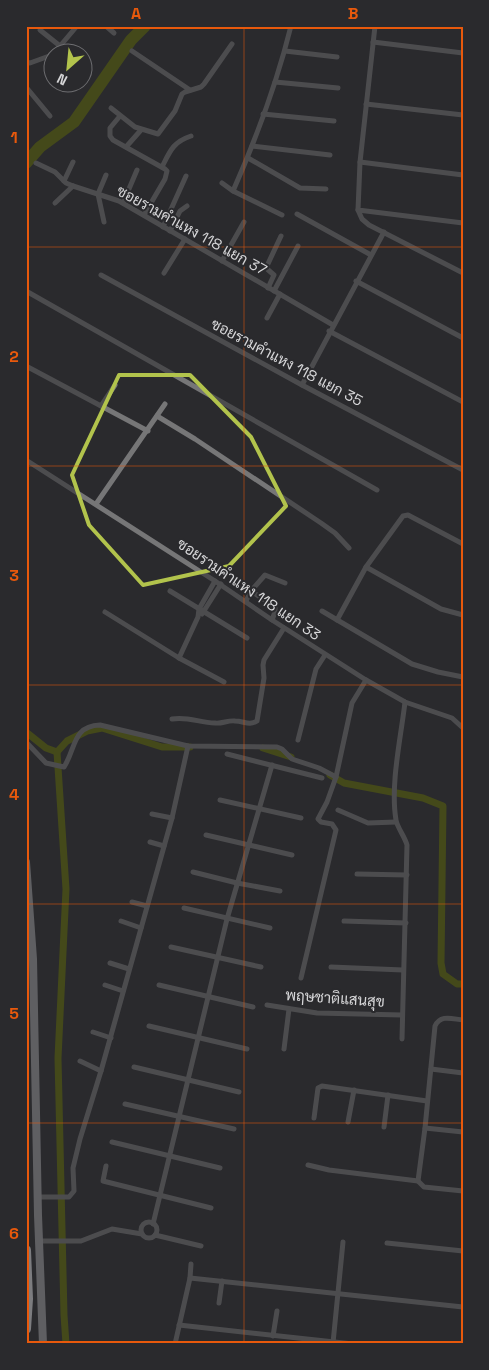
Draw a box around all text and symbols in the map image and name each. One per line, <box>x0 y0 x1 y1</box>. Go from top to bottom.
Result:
text: A <box>131 3 141 24</box>
text: B <box>348 3 358 24</box>
north arrow <box>42 42 92 92</box>
text: N <box>54 69 70 90</box>
text: 1 <box>10 127 18 148</box>
street label: ซอยรามคำแหง 118 แยก 37 <box>114 181 270 279</box>
street label: ซอยรามคำแหง 118 แยก 35 <box>208 314 366 410</box>
text: 2 <box>9 346 19 367</box>
street label: ซอยรามคำแหง 118 แยก 33 <box>174 534 324 644</box>
text: 3 <box>9 565 19 586</box>
text: 4 <box>9 784 19 805</box>
street label: พฤษชาติแสนสุข <box>284 985 385 1013</box>
text: 5 <box>9 1003 19 1024</box>
text: 6 <box>9 1223 19 1244</box>

